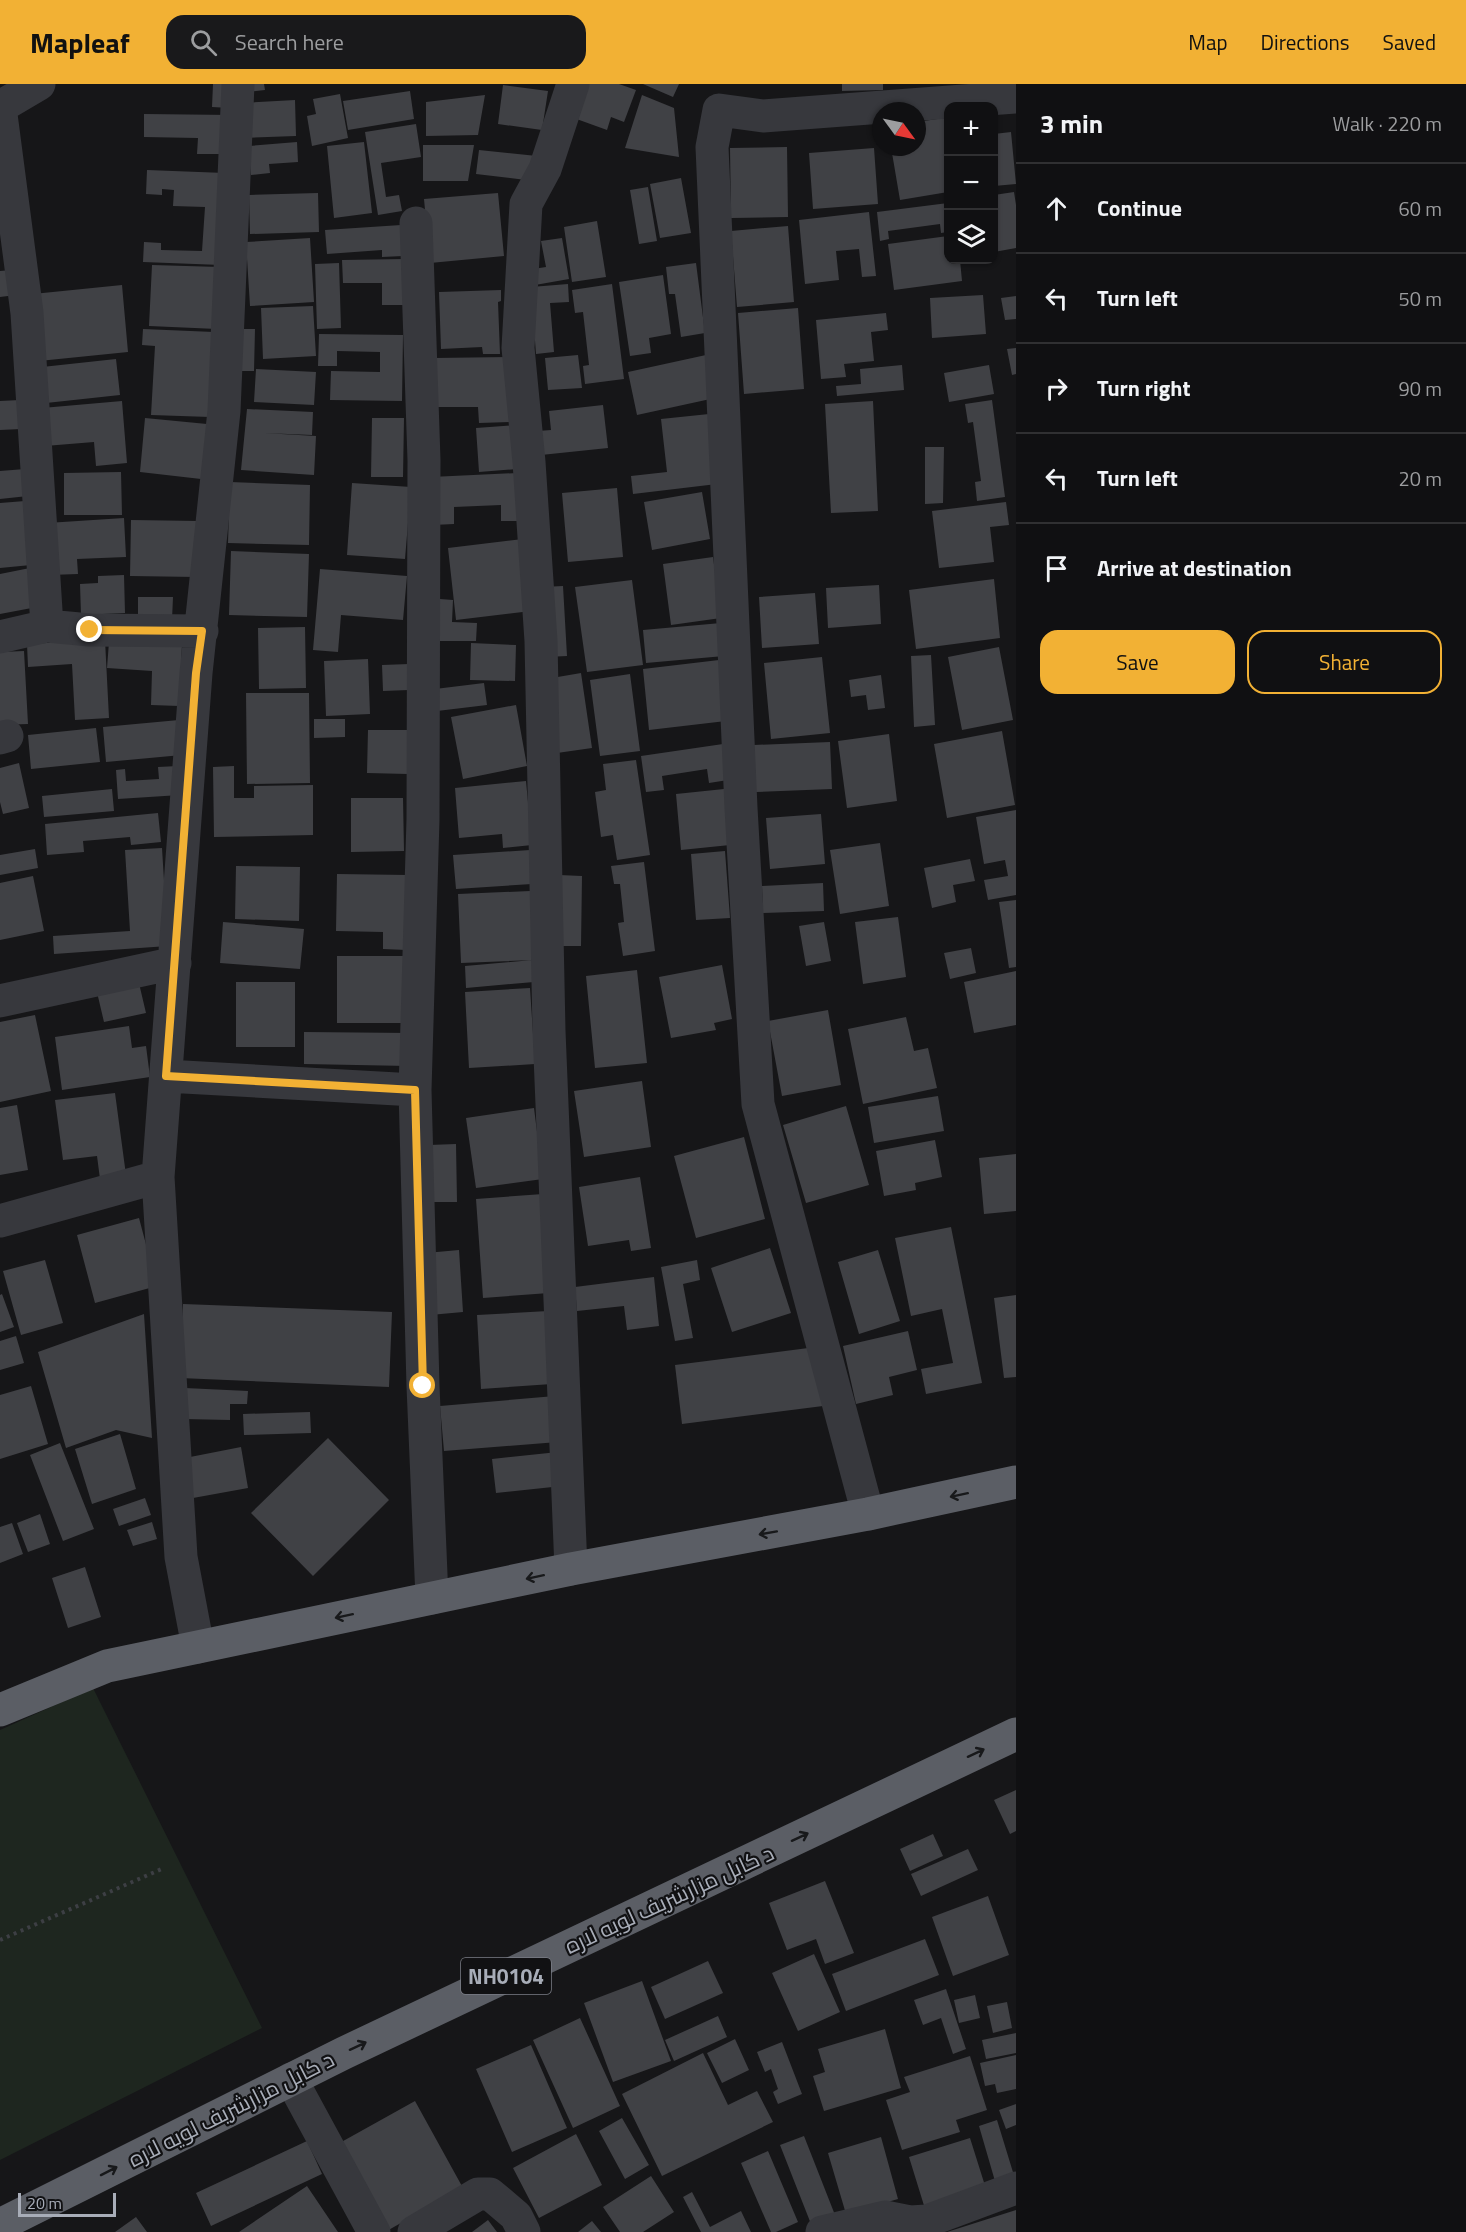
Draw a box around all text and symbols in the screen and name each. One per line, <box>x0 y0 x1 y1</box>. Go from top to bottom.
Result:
search box <box>166 15 586 69</box>
text: Mapleaf <box>30 21 130 64</box>
text: Search here <box>235 25 344 59</box>
icon: search <box>187 26 220 59</box>
text: Map <box>1188 26 1228 58</box>
text: Directions <box>1261 26 1350 58</box>
text: Saved <box>1383 26 1436 58</box>
north arrow <box>872 102 926 156</box>
map controls <box>944 102 998 264</box>
button: + <box>944 102 998 156</box>
text: 3 min <box>1040 104 1103 143</box>
text: Walk · 220 m <box>1333 108 1442 139</box>
button: − <box>944 156 998 210</box>
text: Continue <box>1097 191 1182 225</box>
icon: ahead <box>1040 192 1073 225</box>
text: 60 m <box>1398 193 1442 224</box>
button: layers <box>944 210 998 264</box>
text: Turn left <box>1097 281 1178 315</box>
icon: left <box>1040 282 1073 315</box>
text: 50 m <box>1398 283 1442 314</box>
text: Turn right <box>1097 371 1191 405</box>
icon: right <box>1040 372 1073 405</box>
text: 90 m <box>1398 373 1442 404</box>
text: Turn left <box>1097 461 1178 495</box>
icon: left <box>1040 462 1073 495</box>
text: 20 m <box>1398 463 1442 494</box>
text: Arrive at destination <box>1097 551 1292 585</box>
icon: arrive <box>1040 552 1073 585</box>
route end <box>76 616 102 642</box>
button: Save <box>1040 630 1235 694</box>
button: Share <box>1247 630 1442 694</box>
route start <box>409 1372 435 1398</box>
one-way arrow <box>950 1489 969 1501</box>
one-way arrow <box>758 1528 778 1539</box>
one-way arrow <box>525 1572 545 1583</box>
one-way arrow <box>335 1611 354 1623</box>
one-way arrow <box>967 1747 985 1759</box>
one-way arrow <box>791 1830 809 1842</box>
street label: د کابل مزارشریف لویه لاره <box>559 1836 779 1962</box>
road number: NH0104 <box>461 1958 551 1994</box>
one-way arrow <box>349 2040 367 2052</box>
street label: د کابل مزارشریف لویه لاره <box>122 2042 340 2176</box>
one-way arrow <box>99 2164 117 2176</box>
scale bar <box>18 2190 116 2218</box>
text: 20 m <box>27 2191 62 2215</box>

